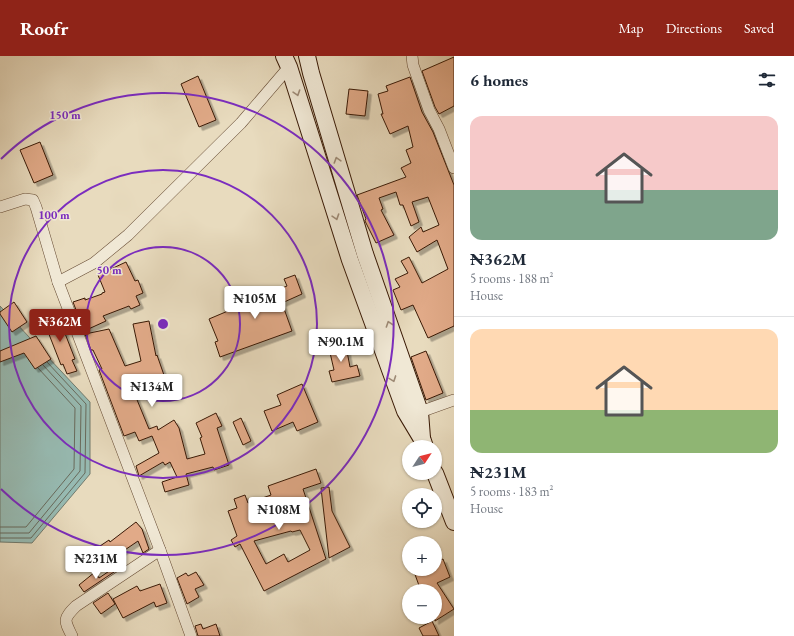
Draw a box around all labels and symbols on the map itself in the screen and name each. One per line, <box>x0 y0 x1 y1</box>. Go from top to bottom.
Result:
one-way arrow <box>292 89 301 96</box>
text: 150 m <box>49 107 81 123</box>
one-way arrow <box>333 157 342 164</box>
text: 100 m <box>38 207 70 223</box>
one-way arrow <box>331 213 340 220</box>
text: 50 m <box>96 262 122 278</box>
pin: ₦105M <box>227 286 283 320</box>
pin: ₦362M <box>32 309 88 343</box>
centre of rings <box>156 317 170 331</box>
one-way arrow <box>386 320 394 327</box>
pin: ₦90.1M <box>308 329 374 363</box>
pin: ₦134M <box>124 374 180 408</box>
one-way arrow <box>389 375 397 382</box>
north arrow <box>402 440 442 480</box>
pin: ₦108M <box>251 497 307 531</box>
pin: ₦231M <box>68 546 124 580</box>

